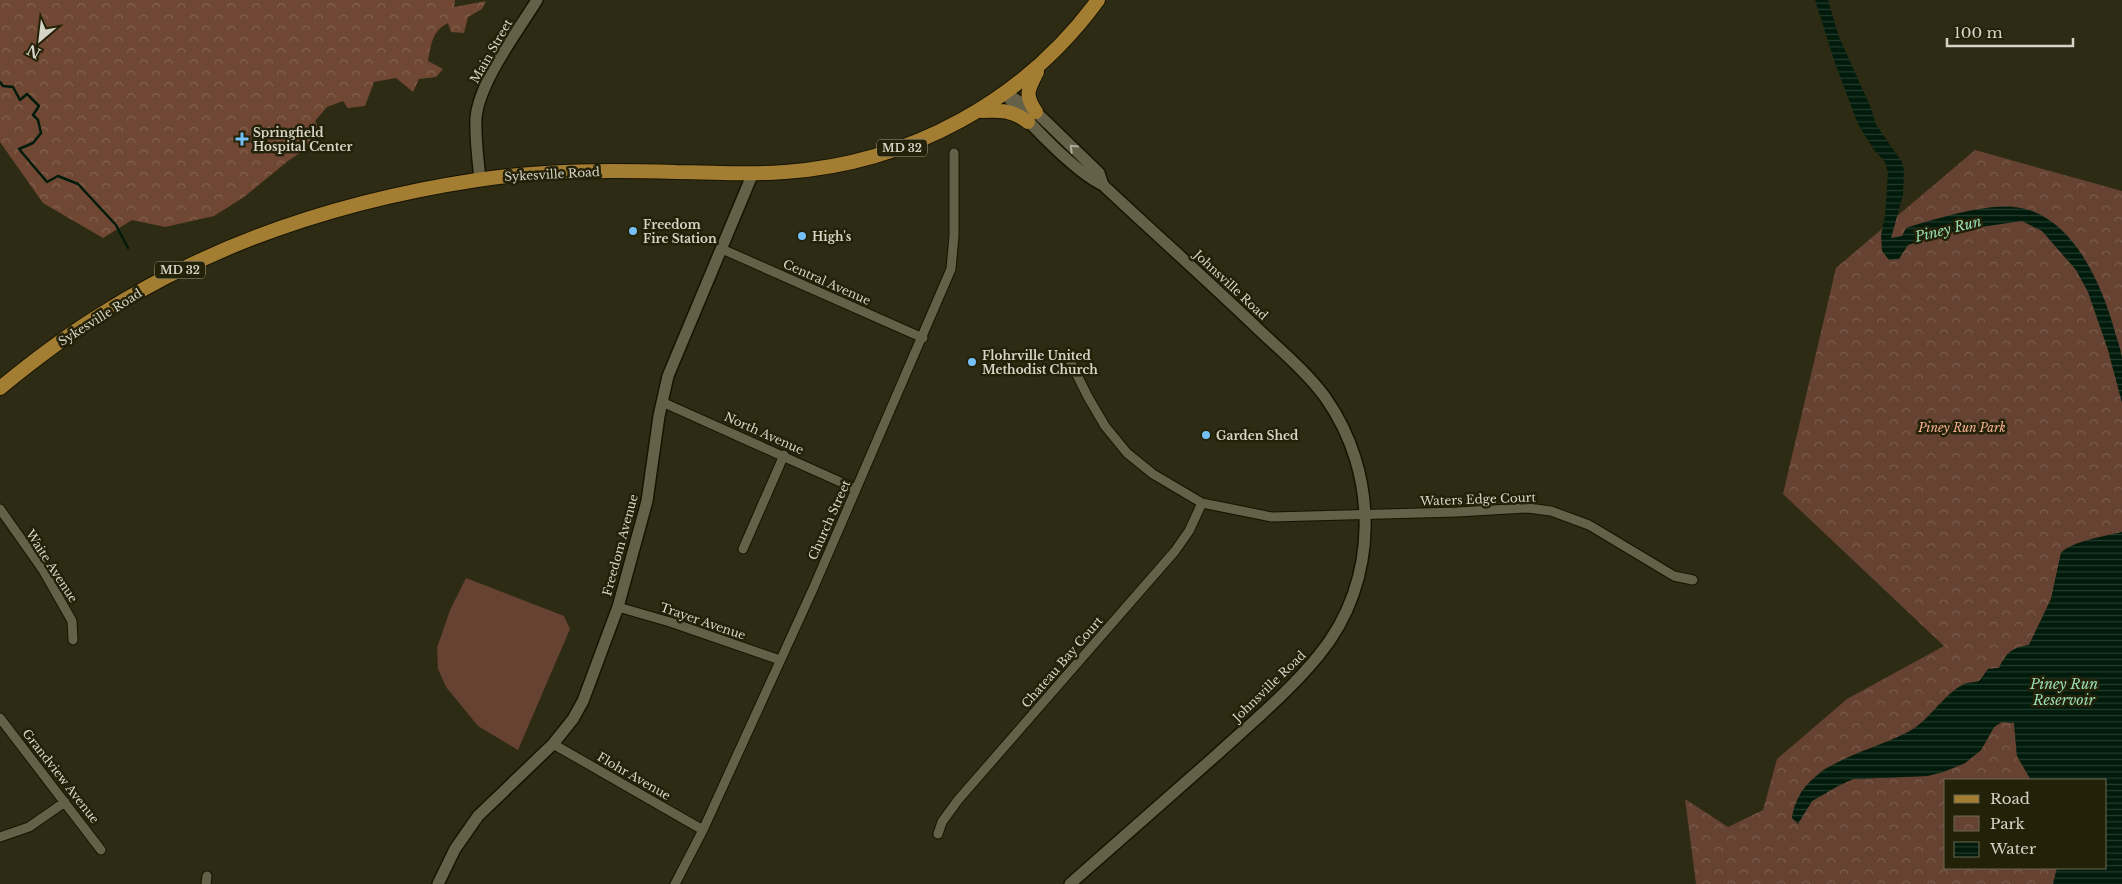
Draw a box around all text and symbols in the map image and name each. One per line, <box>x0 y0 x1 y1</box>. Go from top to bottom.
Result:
north arrow <box>15 15 65 65</box>
scale bar <box>1947 15 2073 47</box>
street label: Main Street <box>467 16 516 86</box>
text: 100 m <box>1954 23 2003 42</box>
text: N <box>24 40 44 63</box>
place label: Springfield Hospital Center <box>253 125 352 154</box>
marker: Springfield Hospital Center <box>235 132 249 146</box>
road number: MD 32 <box>877 140 927 156</box>
one-way arrow <box>1070 145 1079 154</box>
street label: Sykesville Road <box>504 164 600 184</box>
water label: Piney Run <box>1912 212 1983 246</box>
place label: Freedom Fire Station <box>643 217 717 246</box>
marker: Freedom Fire Station <box>627 225 639 237</box>
place label: High's <box>812 229 852 244</box>
marker: High's <box>796 230 808 242</box>
street label: Johnsville Road <box>1189 246 1271 323</box>
street label: Central Avenue <box>781 256 873 308</box>
road number: MD 32 <box>155 262 205 278</box>
street label: Sykesville Road <box>55 285 145 349</box>
place label: Flohrville United Methodist Church <box>982 348 1098 377</box>
marker: Flohrville United Methodist Church <box>966 356 978 368</box>
street label: North Avenue <box>722 409 806 457</box>
park label: Piney Run Park <box>1917 420 2006 435</box>
place label: Garden Shed <box>1216 428 1299 443</box>
marker: Garden Shed <box>1200 429 1212 441</box>
street label: Church Street <box>805 477 853 562</box>
street label: Waters Edge Court <box>1419 489 1537 509</box>
street label: Freedom Avenue <box>599 492 641 598</box>
street label: Waite Avenue <box>22 526 81 605</box>
street label: Trayer Avenue <box>658 599 748 643</box>
street label: Chateau Bay Court <box>1018 613 1106 711</box>
street label: Johnsville Road <box>1228 647 1309 726</box>
water label: Piney Run Reservoir <box>2029 675 2098 709</box>
street label: Grandview Avenue <box>19 726 103 826</box>
street label: Flohr Avenue <box>595 749 673 803</box>
legend <box>1944 779 2107 869</box>
text: Road <box>1990 789 2030 808</box>
text: Park <box>1990 814 2026 833</box>
text: Water <box>1989 839 2037 858</box>

